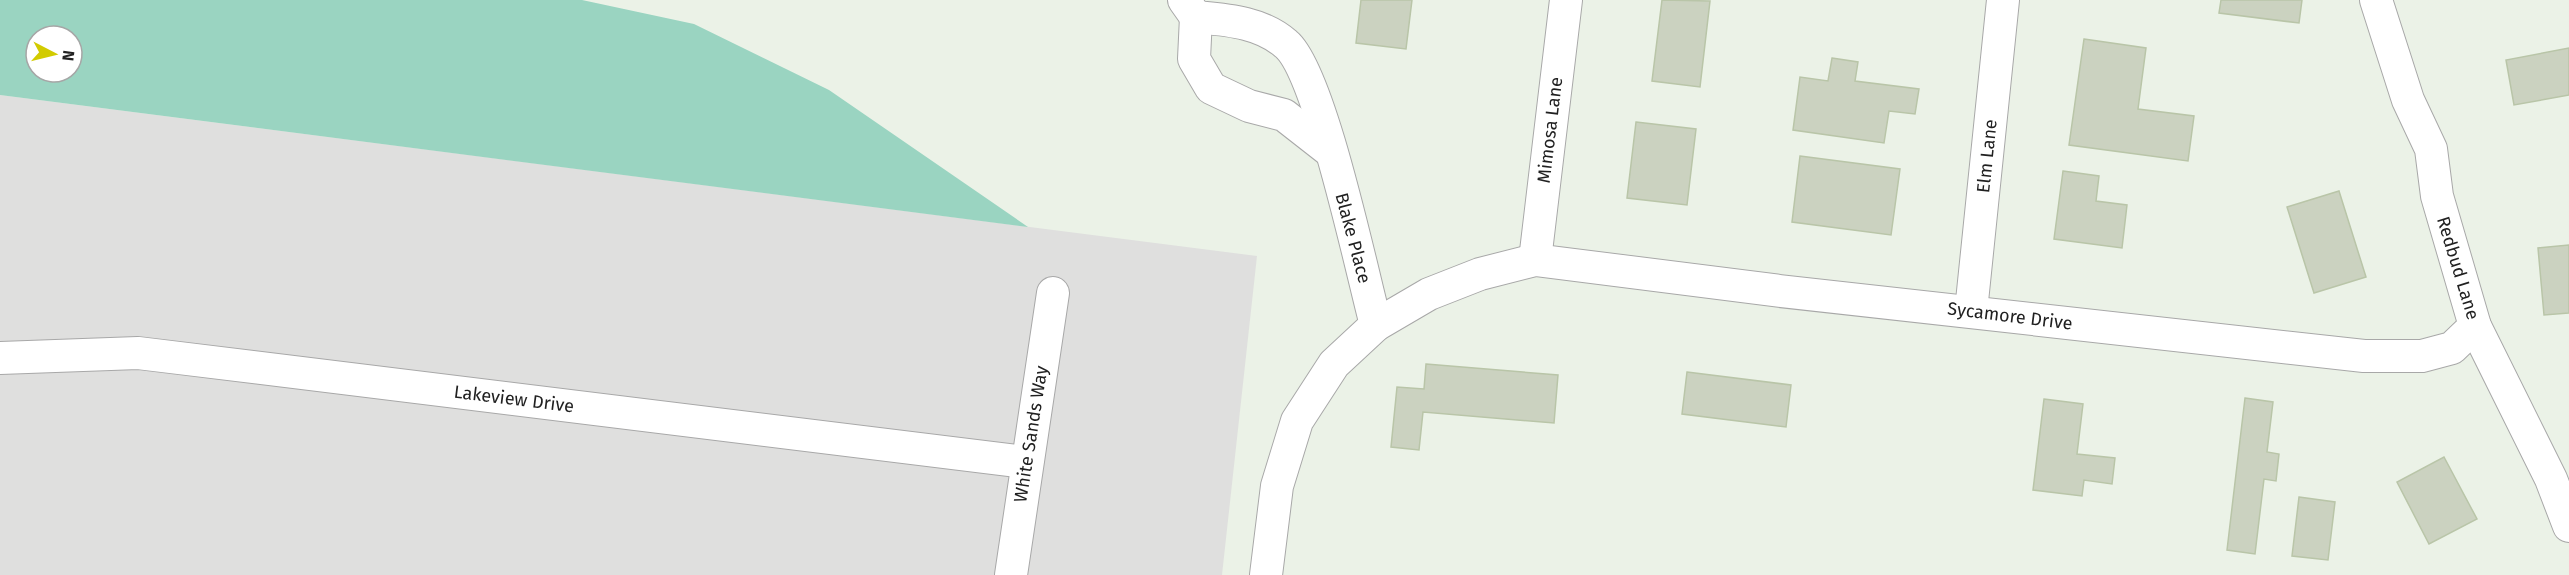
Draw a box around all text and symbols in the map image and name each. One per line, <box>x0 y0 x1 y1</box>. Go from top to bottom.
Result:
north arrow <box>24 24 84 84</box>
text: N <box>58 49 78 62</box>
street label: Mimosa Lane <box>1533 76 1567 184</box>
street label: Elm Lane <box>1972 118 2002 194</box>
street label: Blake Place <box>1330 190 1376 286</box>
street label: Redbud Lane <box>2432 214 2484 322</box>
street label: Sycamore Drive <box>1946 297 2074 335</box>
street label: White Sands Way <box>1009 364 1053 504</box>
street label: Lakeview Drive <box>453 381 575 417</box>

